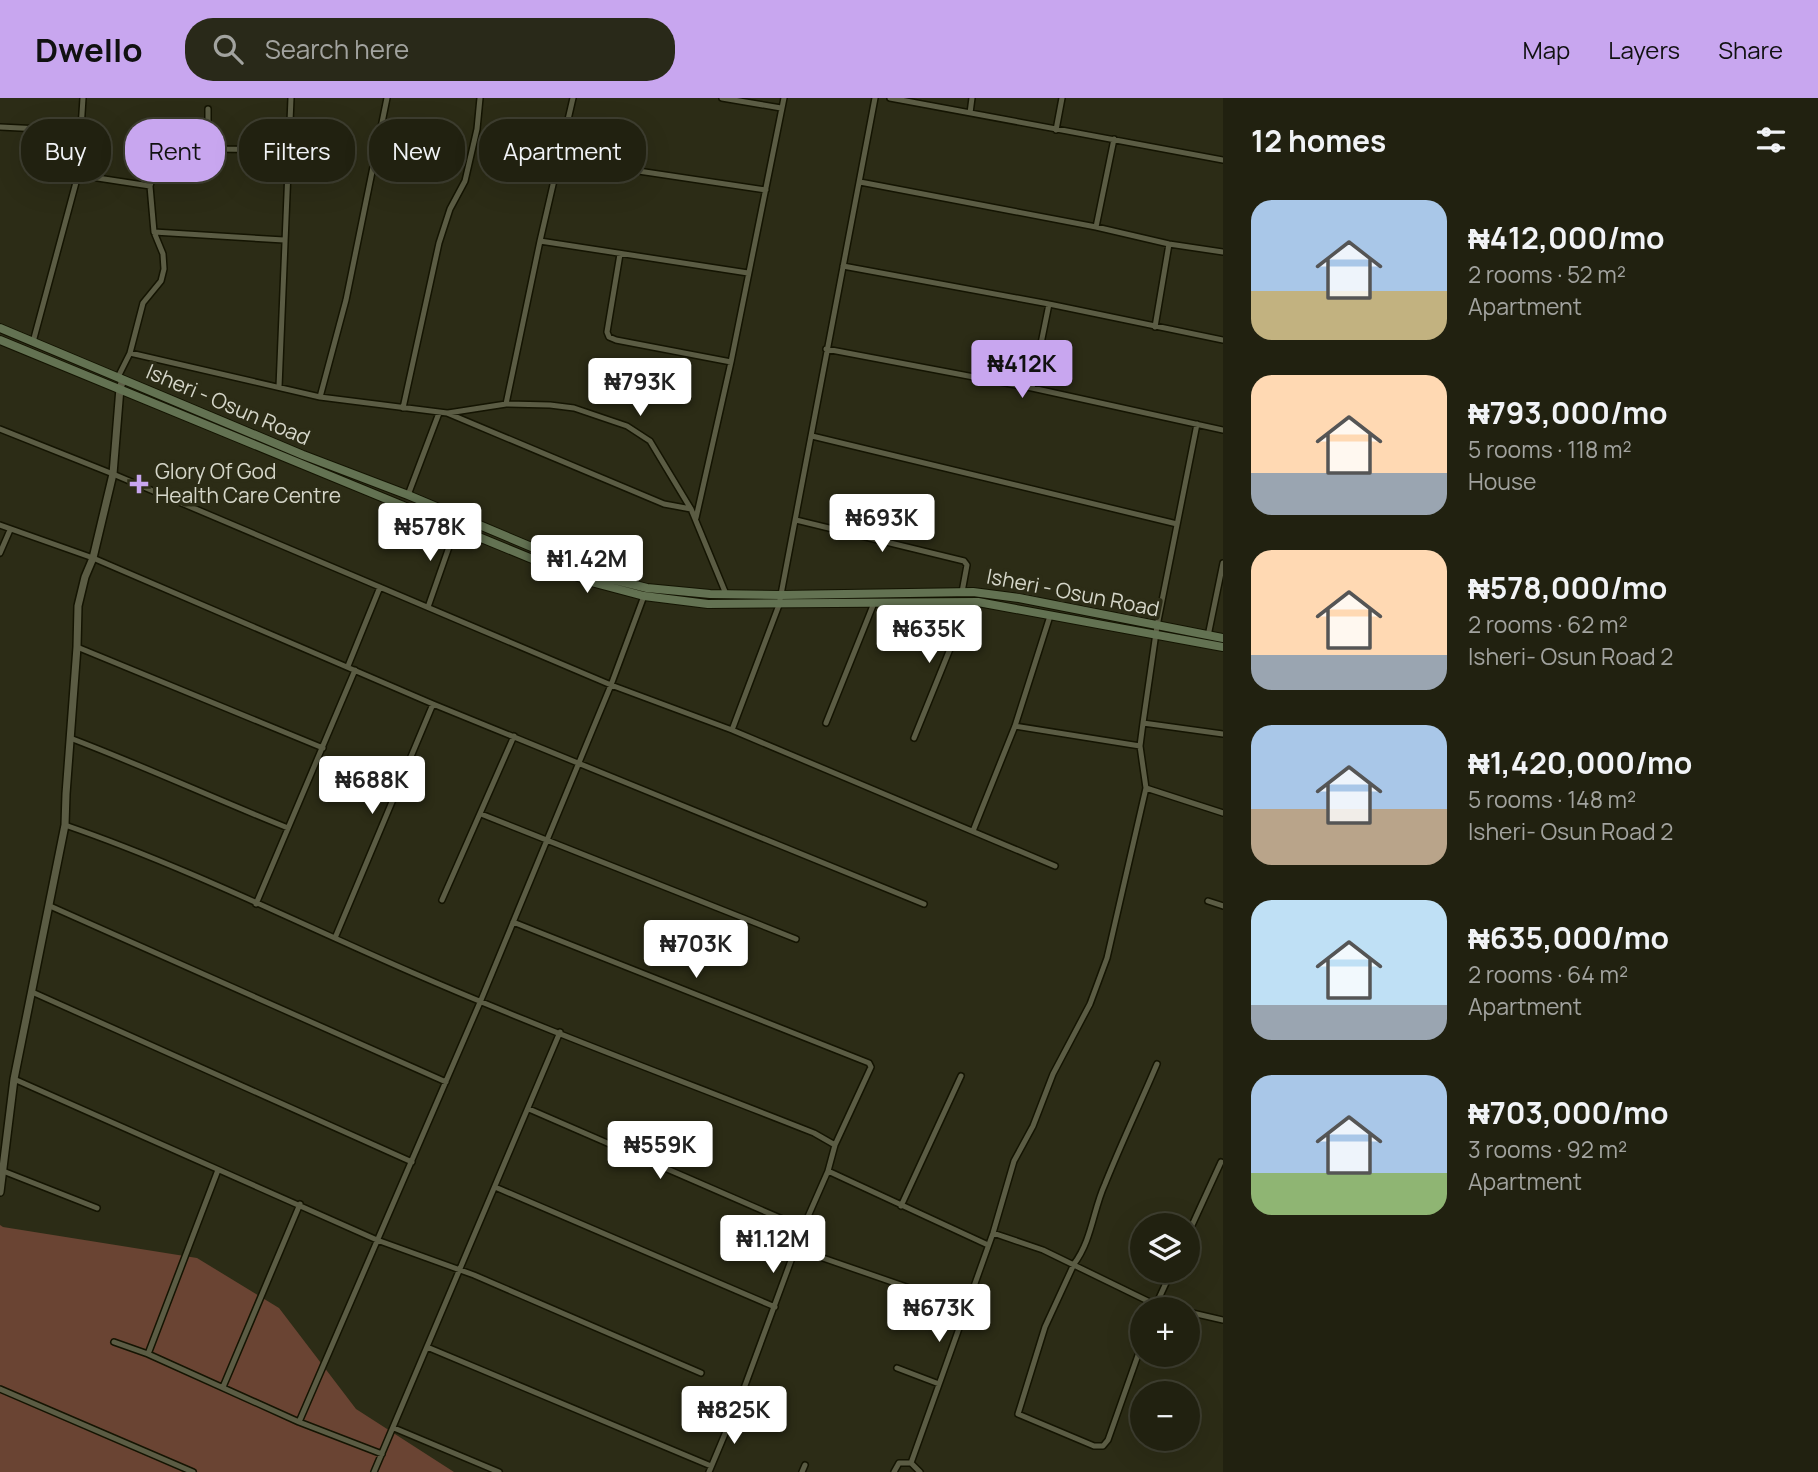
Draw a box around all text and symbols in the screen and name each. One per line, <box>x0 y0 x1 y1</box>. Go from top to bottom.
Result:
search box <box>185 18 675 81</box>
text: Dwello <box>35 27 143 72</box>
icon: search <box>209 30 247 68</box>
text: Search here <box>265 31 409 67</box>
text: Map <box>1523 33 1570 66</box>
text: Layers <box>1608 33 1680 66</box>
text: Share <box>1718 33 1783 66</box>
chip: Buy <box>21 119 111 182</box>
chip: Rent <box>125 119 225 182</box>
chip: Filters <box>239 119 355 182</box>
chip: New <box>369 119 465 182</box>
chip: Apartment <box>479 119 646 182</box>
text: 12 homes <box>1251 120 1386 161</box>
icon: filters <box>1752 121 1790 159</box>
text: ₦412,000/mo <box>1468 217 1665 258</box>
icon: home <box>1307 228 1391 312</box>
text: 2 rooms · 52 m² <box>1468 258 1626 290</box>
text: Apartment <box>1468 290 1582 322</box>
pin: ₦412K <box>973 341 1071 400</box>
text: ₦412K <box>987 347 1057 379</box>
street label: Isheri - Osun Road <box>142 357 315 451</box>
pin: ₦793K <box>591 358 689 418</box>
text: ₦793K <box>604 365 676 397</box>
text: ₦793,000/mo <box>1468 392 1667 433</box>
icon: home <box>1307 403 1391 487</box>
text: 5 rooms · 118 m² <box>1468 433 1632 465</box>
place label: Glory Of God Health Care Centre <box>155 457 341 509</box>
text: House <box>1468 465 1537 497</box>
marker: Glory Of God Health Care Centre <box>129 474 149 494</box>
pin: ₦693K <box>833 494 931 554</box>
text: ₦693K <box>846 501 918 533</box>
pin: ₦578K <box>381 504 479 563</box>
text: ₦578K <box>394 510 466 542</box>
pin: ₦1.42M <box>530 536 644 595</box>
text: ₦1.42M <box>547 542 627 574</box>
street label: Isheri - Osun Road <box>984 562 1162 623</box>
text: ₦578,000/mo <box>1468 567 1667 608</box>
icon: home <box>1307 578 1391 662</box>
pin: ₦635K <box>880 606 978 665</box>
text: 2 rooms · 62 m² <box>1468 608 1628 640</box>
text: ₦635K <box>893 612 965 644</box>
text: Isheri- Osun Road 2 <box>1468 640 1673 672</box>
text: ₦1,420,000/mo <box>1468 742 1692 783</box>
icon: home <box>1307 753 1391 837</box>
pin: ₦688K <box>323 756 421 816</box>
text: ₦688K <box>335 763 409 795</box>
text: 5 rooms · 148 m² <box>1468 783 1636 815</box>
text: Isheri- Osun Road 2 <box>1468 815 1673 847</box>
text: ₦635,000/mo <box>1468 917 1669 958</box>
pin: ₦703K <box>647 920 745 980</box>
text: ₦703K <box>660 927 732 959</box>
icon: home <box>1307 928 1391 1012</box>
text: 2 rooms · 64 m² <box>1468 958 1628 990</box>
text: Apartment <box>1468 990 1582 1022</box>
text: ₦703,000/mo <box>1468 1092 1669 1133</box>
icon: home <box>1307 1103 1391 1187</box>
pin: ₦559K <box>611 1122 709 1181</box>
text: ₦559K <box>624 1128 696 1160</box>
text: 3 rooms · 92 m² <box>1468 1133 1627 1165</box>
text: Apartment <box>1468 1165 1582 1197</box>
map controls <box>1130 1213 1200 1451</box>
button: layers <box>1130 1213 1200 1283</box>
pin: ₦1.12M <box>716 1216 830 1275</box>
text: ₦1.12M <box>736 1222 810 1254</box>
pin: ₦673K <box>890 1284 988 1344</box>
text: ₦673K <box>903 1291 975 1323</box>
button: + <box>1130 1297 1200 1367</box>
button: − <box>1130 1381 1200 1451</box>
pin: ₦825K <box>685 1386 783 1446</box>
text: ₦825K <box>698 1393 770 1425</box>

